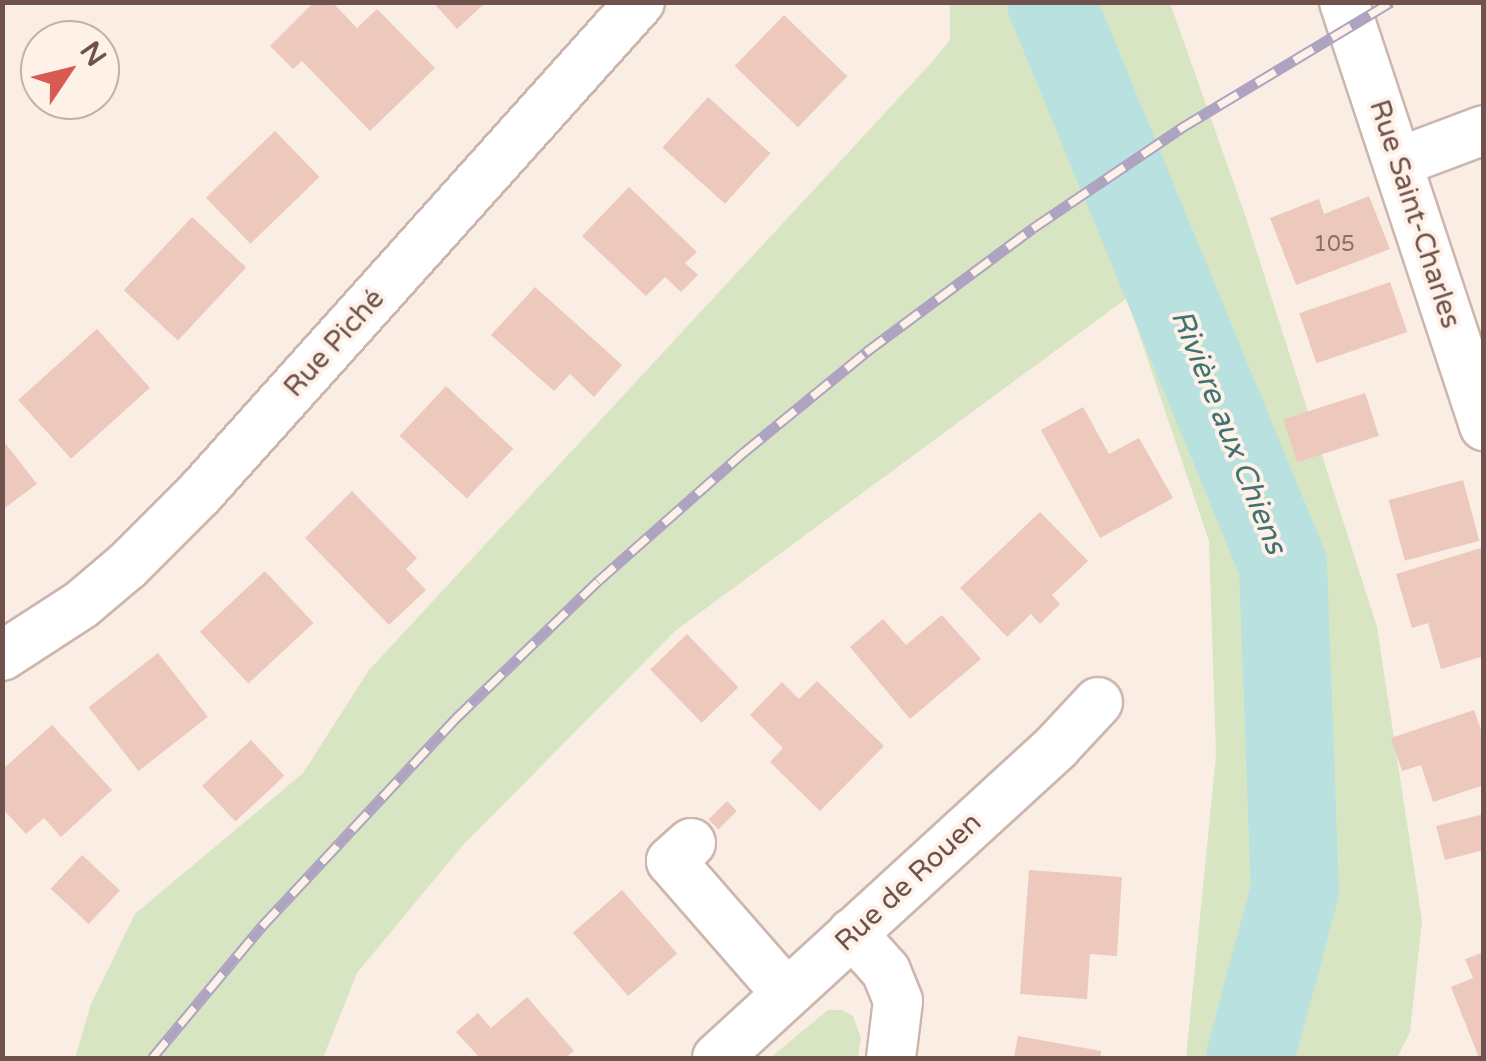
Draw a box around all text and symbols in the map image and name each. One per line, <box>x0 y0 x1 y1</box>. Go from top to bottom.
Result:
north arrow <box>20 20 120 120</box>
text: N <box>73 35 113 73</box>
street label: Rue Saint-Charles <box>1362 96 1468 332</box>
house number: 105 <box>1313 232 1355 258</box>
street label: Rue Piché <box>277 282 391 404</box>
water label: Rivière aux Chiens <box>1163 305 1293 559</box>
street label: Rue de Rouen <box>828 806 988 958</box>

